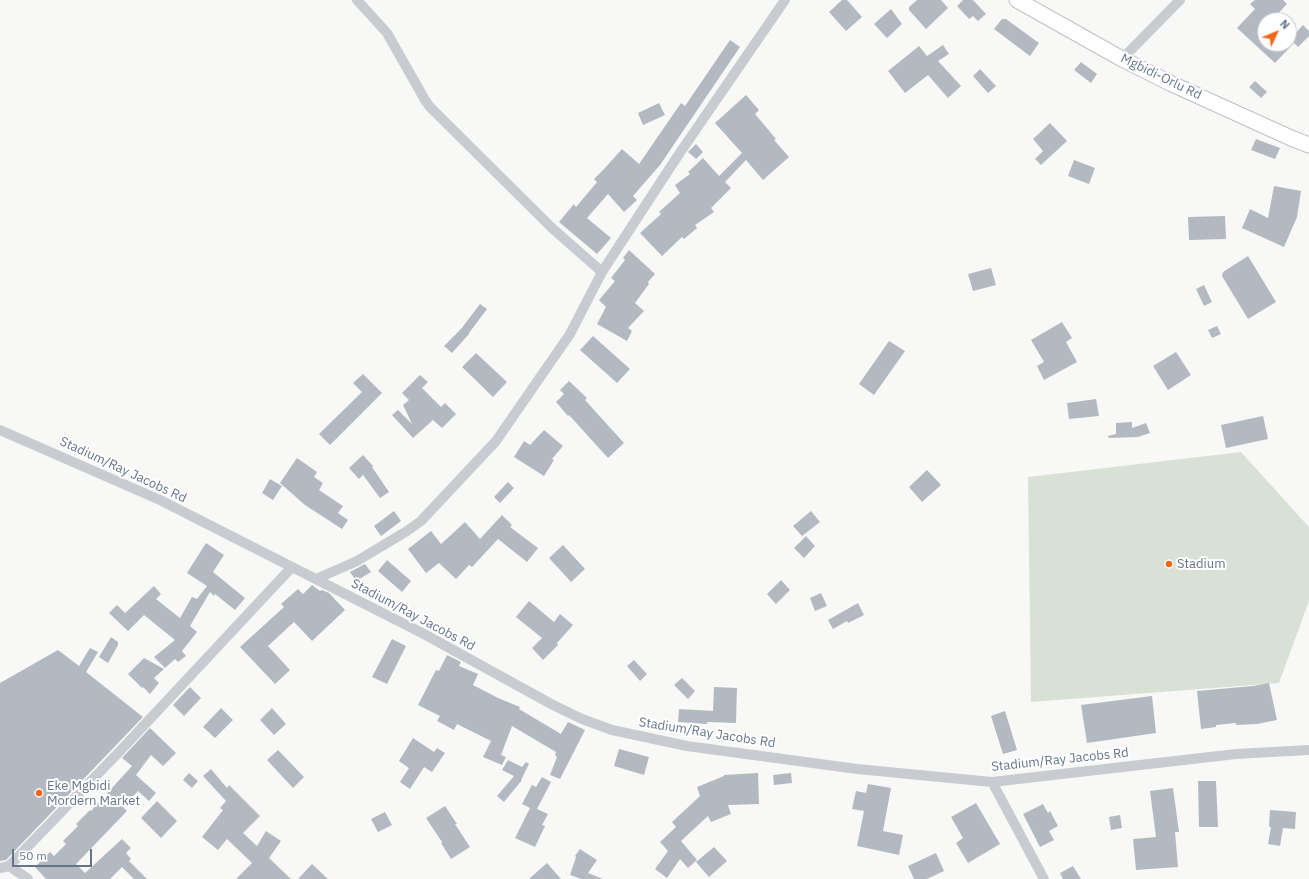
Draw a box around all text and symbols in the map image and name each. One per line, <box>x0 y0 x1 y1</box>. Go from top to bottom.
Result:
north arrow <box>1257 12 1297 52</box>
text: N <box>1277 17 1293 32</box>
street label: Mgbidi-Orlu Rd <box>1118 51 1204 103</box>
street label: Stadium/Ray Jacobs Rd <box>57 434 189 506</box>
place label: Stadium <box>1177 556 1226 572</box>
marker: Stadium <box>1164 559 1174 569</box>
street label: Stadium/Ray Jacobs Rd <box>348 576 478 654</box>
street label: Stadium/Ray Jacobs Rd <box>638 714 776 752</box>
street label: Stadium/Ray Jacobs Rd <box>991 745 1129 775</box>
place label: Eke Mgbidi Mordern Market <box>47 778 140 809</box>
marker: Eke Mgbidi Mordern Market <box>34 788 44 798</box>
scale bar <box>14 841 94 867</box>
text: 50 m <box>19 848 47 863</box>

